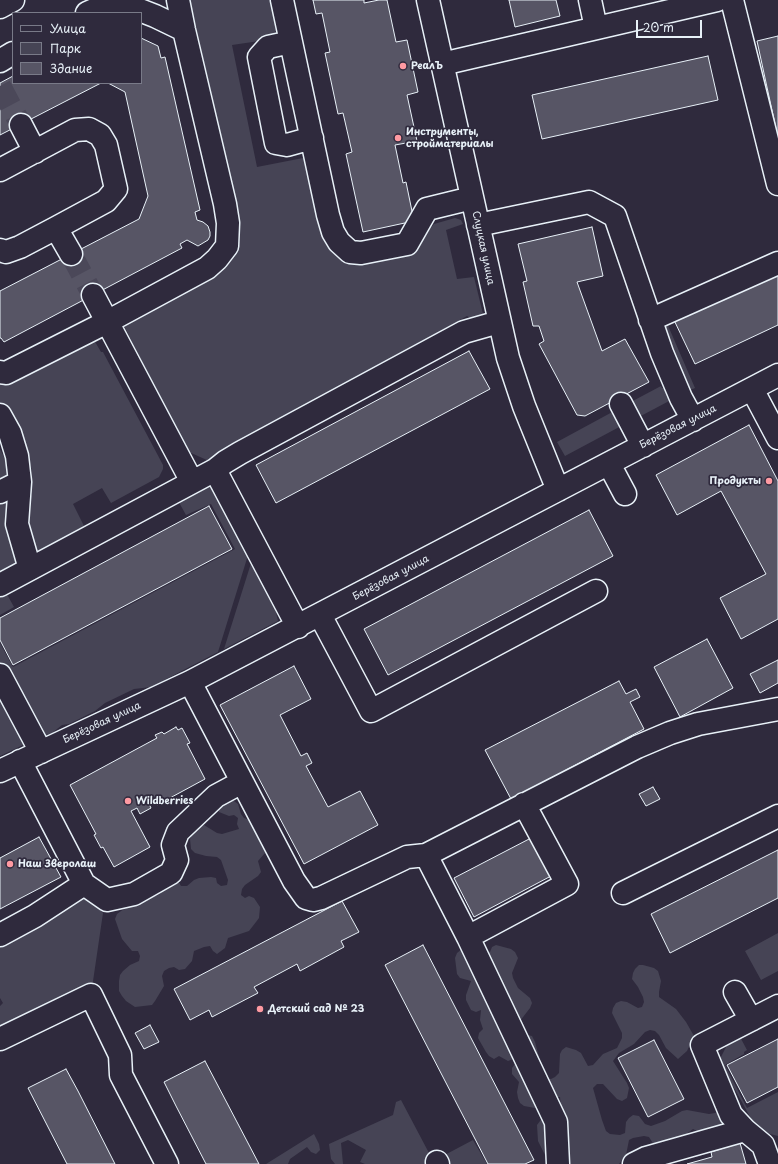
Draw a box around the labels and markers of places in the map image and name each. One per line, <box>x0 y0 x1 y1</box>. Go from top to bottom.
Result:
place label: РеалЪ <box>411 60 443 72</box>
marker: РеалЪ <box>398 61 408 71</box>
place label: Инструменты, стройматериалы <box>406 126 494 150</box>
marker: Инструменты, стройматериалы <box>393 133 403 143</box>
place label: Продукты <box>710 475 761 487</box>
marker: Продукты <box>764 476 774 486</box>
place label: Wildberries <box>136 795 193 807</box>
marker: Wildberries <box>123 796 133 806</box>
place label: Наш Зверолаш <box>18 858 96 870</box>
marker: Наш Зверолаш <box>5 859 15 869</box>
place label: Детский сад № 23 <box>268 1003 364 1015</box>
marker: Детский сад № 23 <box>255 1004 265 1014</box>

